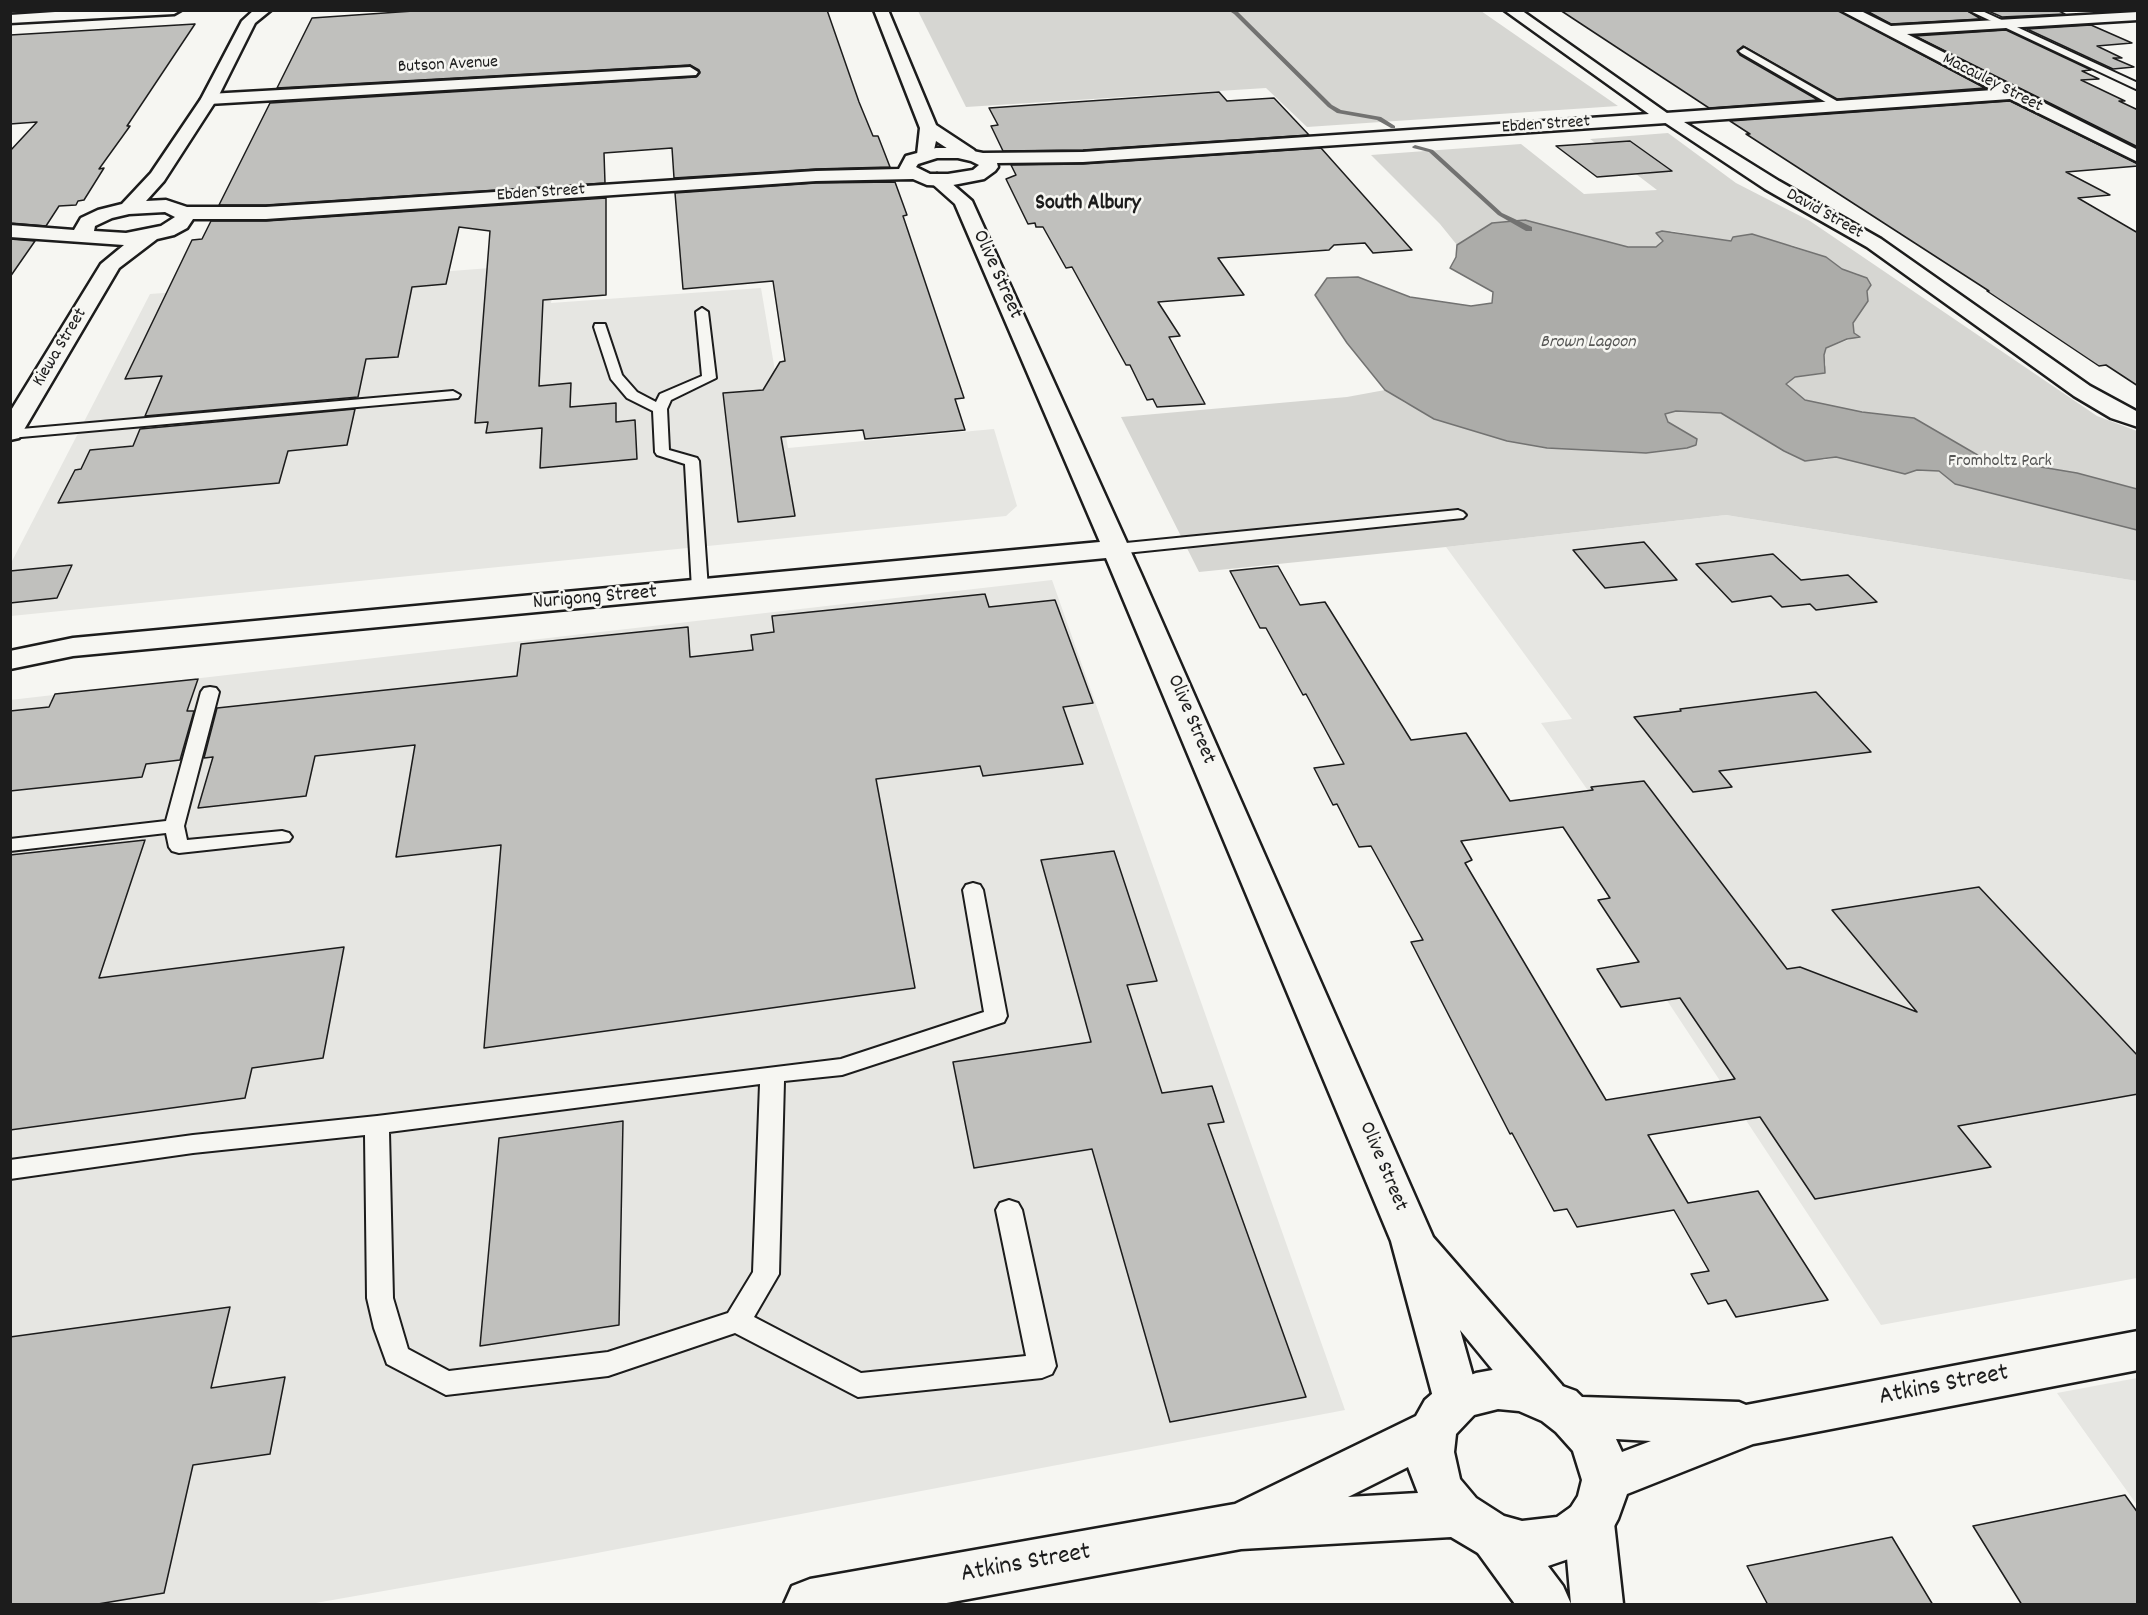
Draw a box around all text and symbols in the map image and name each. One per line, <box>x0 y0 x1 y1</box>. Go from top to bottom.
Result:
street label: Macauley Street <box>1938 49 2046 119</box>
street label: Butson Avenue <box>397 53 499 79</box>
street label: Ebden Street <box>1501 112 1591 140</box>
street label: Ebden Street <box>496 180 586 208</box>
street label: David Street <box>1782 185 1866 245</box>
district label: South Albury <box>1035 192 1141 218</box>
street label: Olive Street <box>965 227 1027 323</box>
street label: Kiewa Street <box>29 305 93 391</box>
water label: Brown Lagoon <box>1540 333 1636 355</box>
park label: Fromholtz Park <box>1948 452 2052 474</box>
street label: Nurigong Street <box>532 581 658 617</box>
street label: Olive Street <box>1160 671 1220 769</box>
street label: Olive Street <box>1352 1118 1412 1216</box>
street label: Atkins Street <box>1877 1359 2011 1415</box>
street label: Atkins Street <box>959 1538 1093 1592</box>

